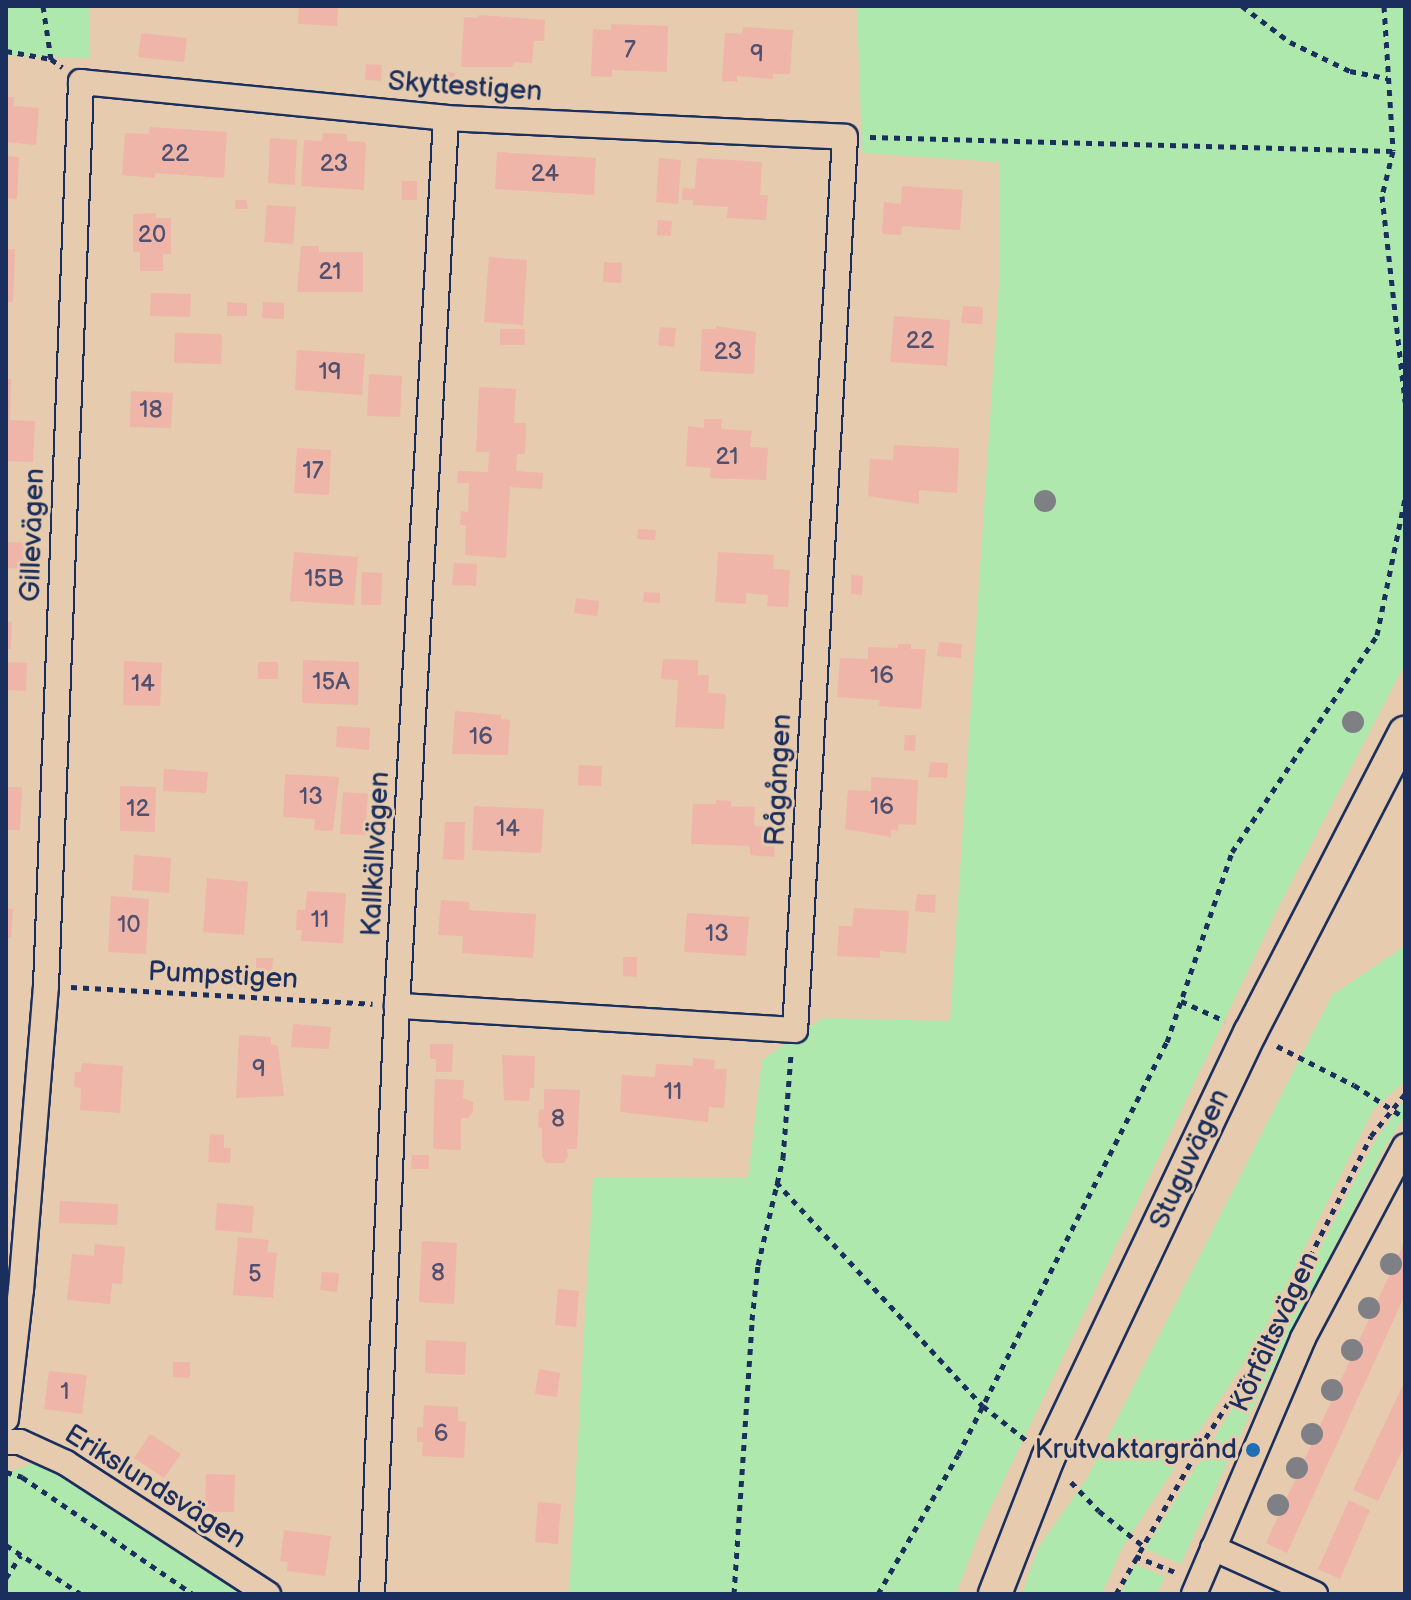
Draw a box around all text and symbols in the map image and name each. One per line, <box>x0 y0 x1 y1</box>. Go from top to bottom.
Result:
house number: 7 <box>624 36 636 64</box>
house number: 9 <box>750 40 764 68</box>
street label: Skyttestigen <box>387 65 543 109</box>
house number: 22 <box>161 140 189 168</box>
house number: 23 <box>320 150 348 178</box>
house number: 24 <box>531 160 559 188</box>
house number: 20 <box>138 221 166 249</box>
house number: 21 <box>318 258 342 286</box>
house number: 22 <box>906 327 934 355</box>
house number: 23 <box>714 338 742 366</box>
house number: 19 <box>318 358 342 386</box>
house number: 18 <box>139 396 163 424</box>
house number: 21 <box>715 443 739 471</box>
house number: 17 <box>302 457 324 485</box>
street label: Gillevägen <box>14 468 52 602</box>
house number: 15B <box>304 565 344 593</box>
house number: 16 <box>870 662 894 690</box>
house number: 15A <box>312 668 350 696</box>
house number: 14 <box>131 670 155 698</box>
street label: Rågången <box>759 713 799 847</box>
house number: 16 <box>469 723 493 751</box>
street label: Kallkällvägen <box>355 771 397 937</box>
house number: 13 <box>299 783 323 811</box>
house number: 16 <box>870 793 894 821</box>
house number: 12 <box>126 795 150 823</box>
house number: 14 <box>496 815 520 843</box>
house number: 11 <box>311 906 329 934</box>
house number: 10 <box>117 911 141 939</box>
house number: 13 <box>705 920 729 948</box>
street label: Pumpstigen <box>147 955 299 997</box>
house number: 9 <box>252 1055 266 1083</box>
house number: 11 <box>664 1078 682 1106</box>
street label: Stuguvägen <box>1143 1084 1237 1234</box>
house number: 8 <box>551 1105 565 1133</box>
street label: Körfältsvägen <box>1223 1246 1327 1418</box>
house number: 8 <box>431 1259 445 1287</box>
house number: 5 <box>248 1260 262 1288</box>
house number: 1 <box>60 1378 70 1406</box>
street label: Erikslundsvägen <box>58 1418 252 1556</box>
house number: 6 <box>434 1420 448 1448</box>
place label: Krutvaktargränd <box>1035 1433 1237 1467</box>
marker: Krutvaktargränd <box>1244 1441 1262 1459</box>

